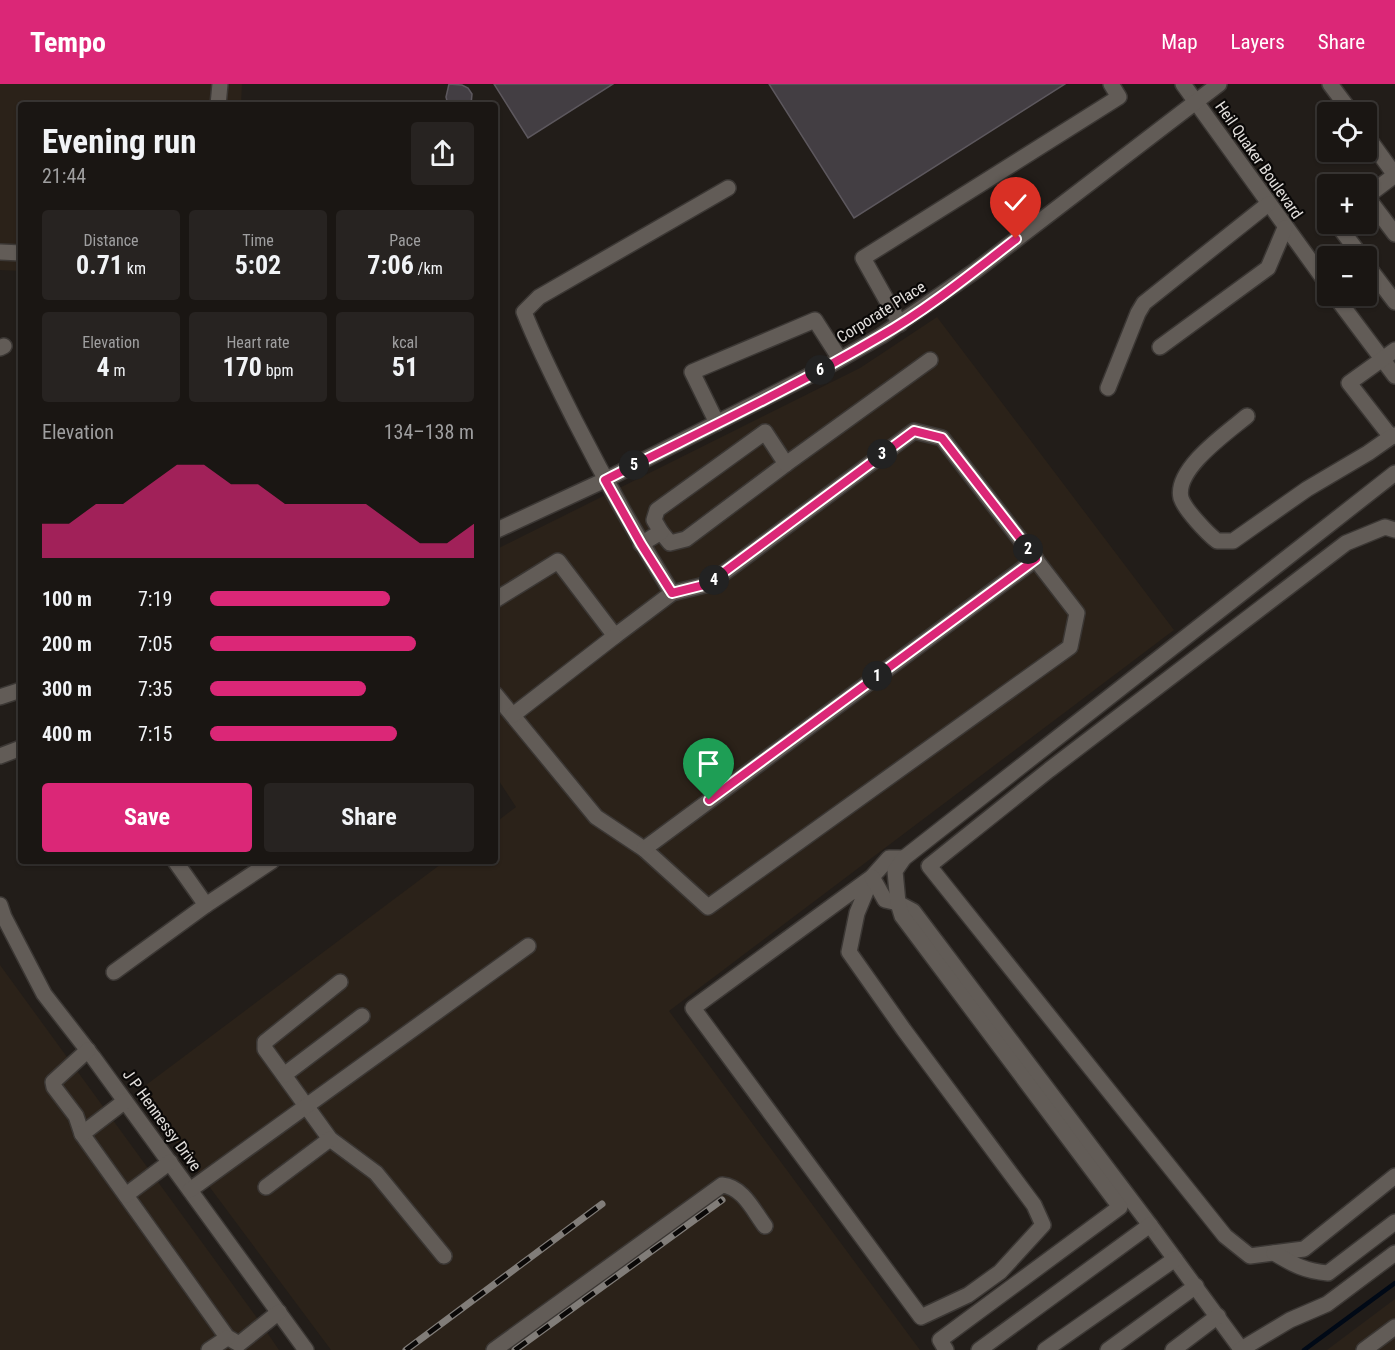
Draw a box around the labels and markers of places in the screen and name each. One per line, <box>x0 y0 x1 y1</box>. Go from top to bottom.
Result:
pin <box>990 177 1041 239</box>
pin: 6 <box>805 355 835 385</box>
pin: 3 <box>867 439 897 469</box>
pin: 5 <box>619 450 649 480</box>
pin: 2 <box>1013 534 1043 564</box>
pin: 4 <box>699 565 729 595</box>
pin: 1 <box>862 661 892 691</box>
pin <box>683 738 734 800</box>

